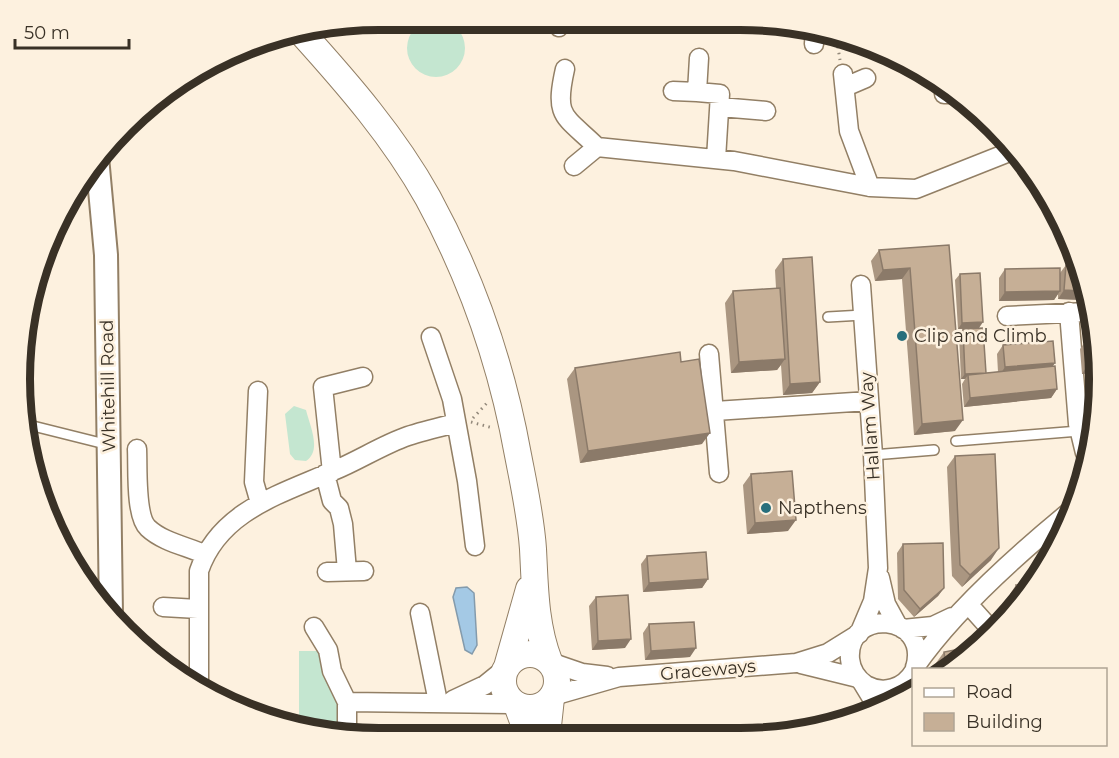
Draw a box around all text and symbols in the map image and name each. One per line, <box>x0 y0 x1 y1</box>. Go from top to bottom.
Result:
scale bar <box>15 12 129 50</box>
text: 50 m <box>24 22 70 44</box>
street label: Whitehill Road <box>96 319 120 453</box>
place label: Clip and Climb <box>914 325 1047 347</box>
marker: Clip and Climb <box>895 329 909 343</box>
street label: Hallam Way <box>855 371 885 481</box>
place label: Napthens <box>778 497 867 519</box>
marker: Napthens <box>759 501 773 515</box>
street label: Graceways <box>659 655 757 685</box>
legend <box>912 668 1107 746</box>
text: Road <box>966 681 1013 703</box>
text: Building <box>966 711 1043 733</box>

